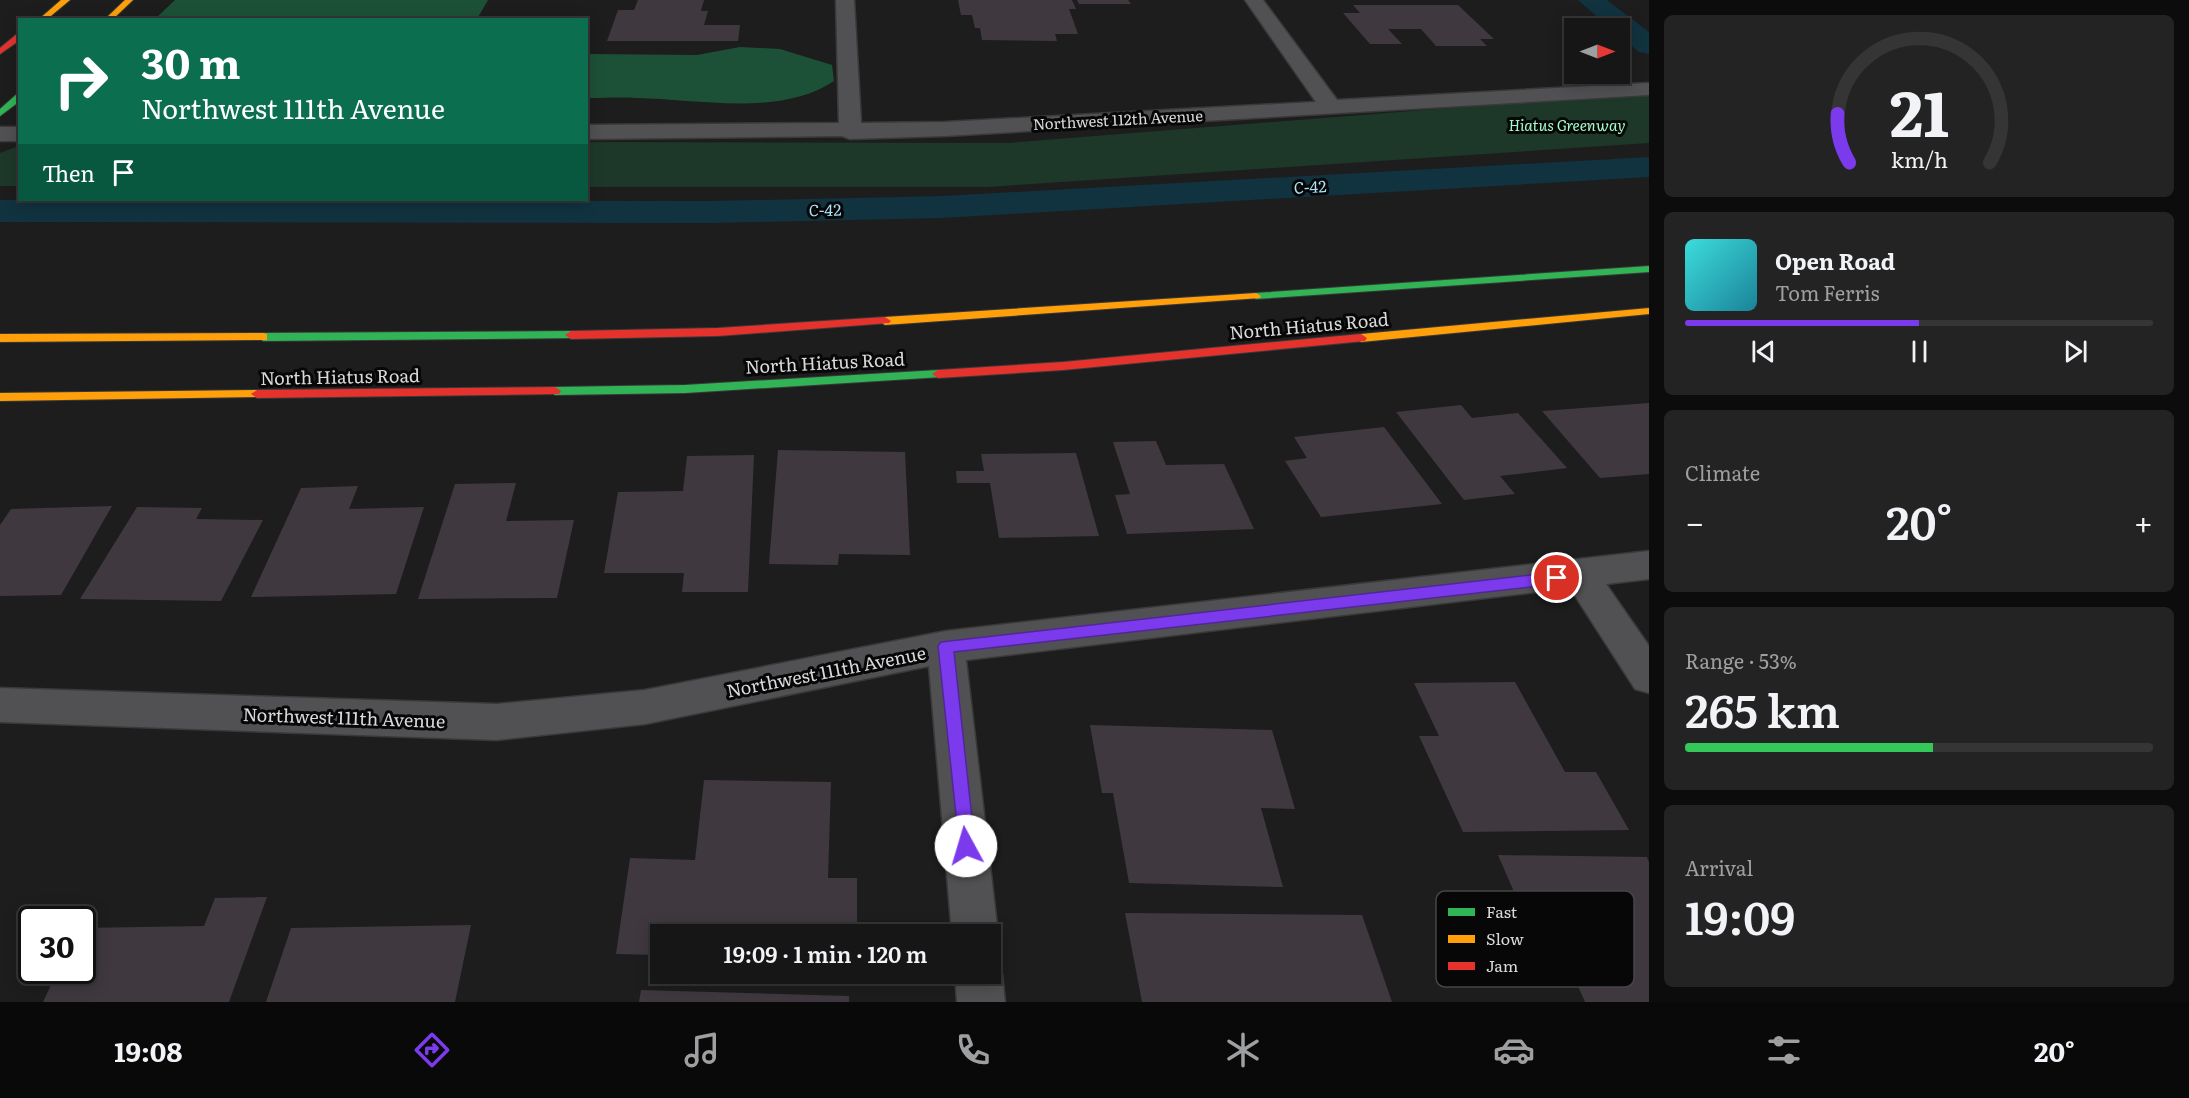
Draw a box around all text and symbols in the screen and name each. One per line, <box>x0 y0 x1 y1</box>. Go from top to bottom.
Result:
north arrow <box>1564 18 1630 84</box>
map controls <box>1564 18 1630 84</box>
text: 30 m <box>141 30 241 92</box>
icon: right <box>42 42 120 120</box>
text: 21 <box>1889 64 1949 156</box>
text: Northwest 111th Avenue <box>141 87 445 127</box>
street label: Northwest 112th Avenue <box>1032 103 1204 135</box>
park label: Hiatus Greenway <box>1508 113 1626 136</box>
text: km/h <box>1890 144 1948 176</box>
text: Then <box>42 156 95 189</box>
icon: arrive <box>107 156 140 189</box>
water label: C-42 <box>1293 173 1327 199</box>
water label: C-42 <box>808 197 842 221</box>
text: Open Road <box>1775 244 1895 277</box>
text: Tom Ferris <box>1775 277 1880 307</box>
street label: North Hiatus Road <box>1228 305 1390 345</box>
icon: previous <box>1747 335 1780 368</box>
icon: pause <box>1903 335 1936 368</box>
icon: next <box>2059 335 2092 368</box>
street label: North Hiatus Road <box>744 344 906 380</box>
street label: North Hiatus Road <box>260 361 420 391</box>
text: Climate <box>1685 457 1760 487</box>
text: 20° <box>1886 487 1952 554</box>
text: − <box>1685 496 1704 545</box>
text: + <box>2134 496 2153 545</box>
pin <box>1531 552 1582 603</box>
icon: arrive <box>1540 561 1573 594</box>
street label: Northwest 111th Avenue <box>724 638 928 704</box>
text: Range · 53% <box>1685 645 1797 675</box>
text: 265 km <box>1685 675 1840 742</box>
street label: Northwest 111th Avenue <box>242 700 446 734</box>
position arrow <box>934 814 998 878</box>
text: Arrival <box>1685 852 1753 882</box>
text: 19:09 <box>1685 882 1795 949</box>
legend <box>1436 891 1634 987</box>
text: Fast <box>1486 899 1518 923</box>
speed limit sign: 30 <box>18 906 96 984</box>
text: Slow <box>1486 926 1524 950</box>
text: 19:09 · 1 min · 120 m <box>724 937 927 970</box>
text: Jam <box>1486 953 1519 977</box>
icon: directions <box>411 1029 453 1071</box>
icon: music <box>681 1029 723 1071</box>
icon: phone <box>952 1029 994 1071</box>
icon: climate <box>1222 1029 1264 1071</box>
icon: car <box>1493 1029 1535 1071</box>
icon: filters <box>1763 1029 1805 1071</box>
text: 19:08 <box>114 1030 182 1070</box>
text: 20° <box>2034 1030 2075 1070</box>

